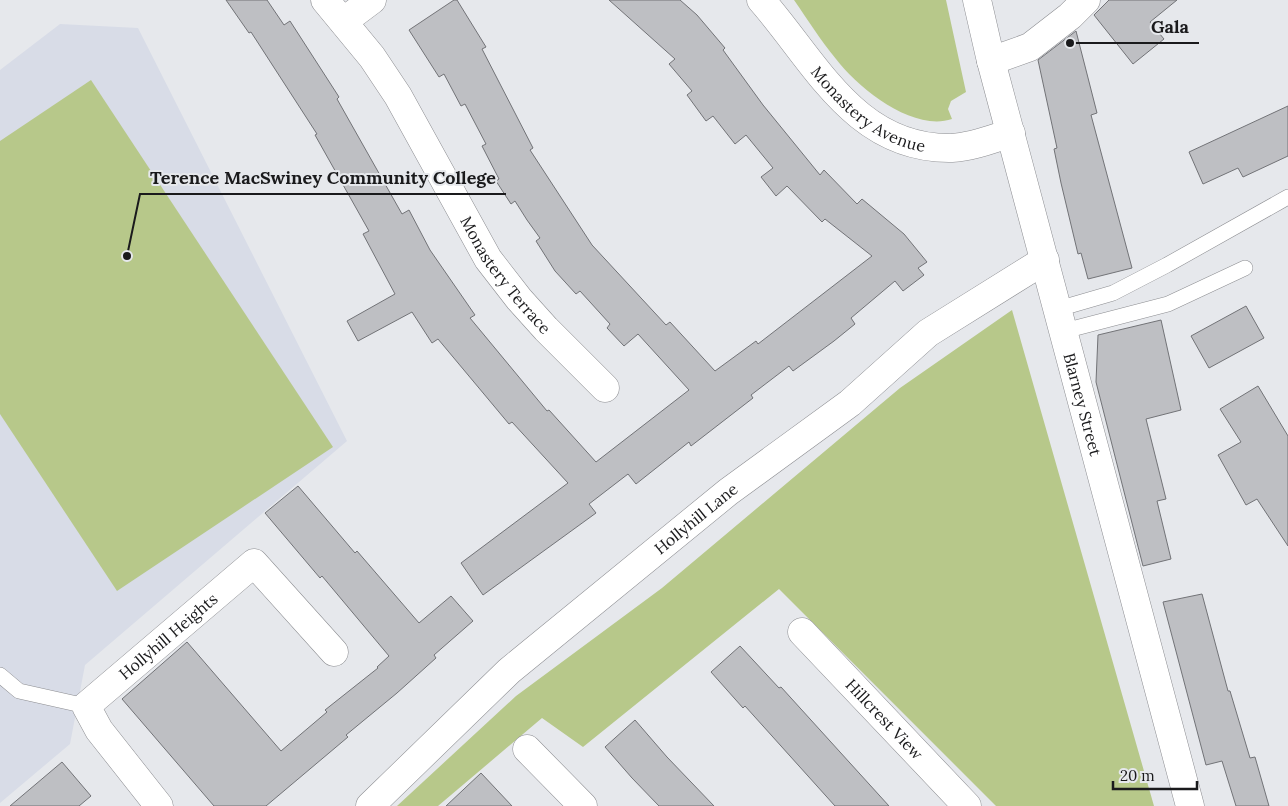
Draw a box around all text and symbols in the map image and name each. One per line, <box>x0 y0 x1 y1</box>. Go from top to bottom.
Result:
callout: Gala <box>1141 10 1199 43</box>
text: Gala <box>1151 15 1190 38</box>
street label: Monastery Avenue <box>807 62 927 156</box>
callout: Terence MacSwiney Community College <box>140 161 506 194</box>
text: Terence MacSwiney Community College <box>150 166 496 189</box>
street label: Monastery Terrace <box>456 212 556 338</box>
street label: Blarney Street <box>1059 351 1106 459</box>
street label: Hollyhill Lane <box>650 478 742 558</box>
street label: Hollyhill Heights <box>115 589 222 684</box>
street label: Hillcrest View <box>842 675 928 764</box>
scale bar <box>1113 758 1197 790</box>
text: 20 m <box>1120 766 1155 785</box>

